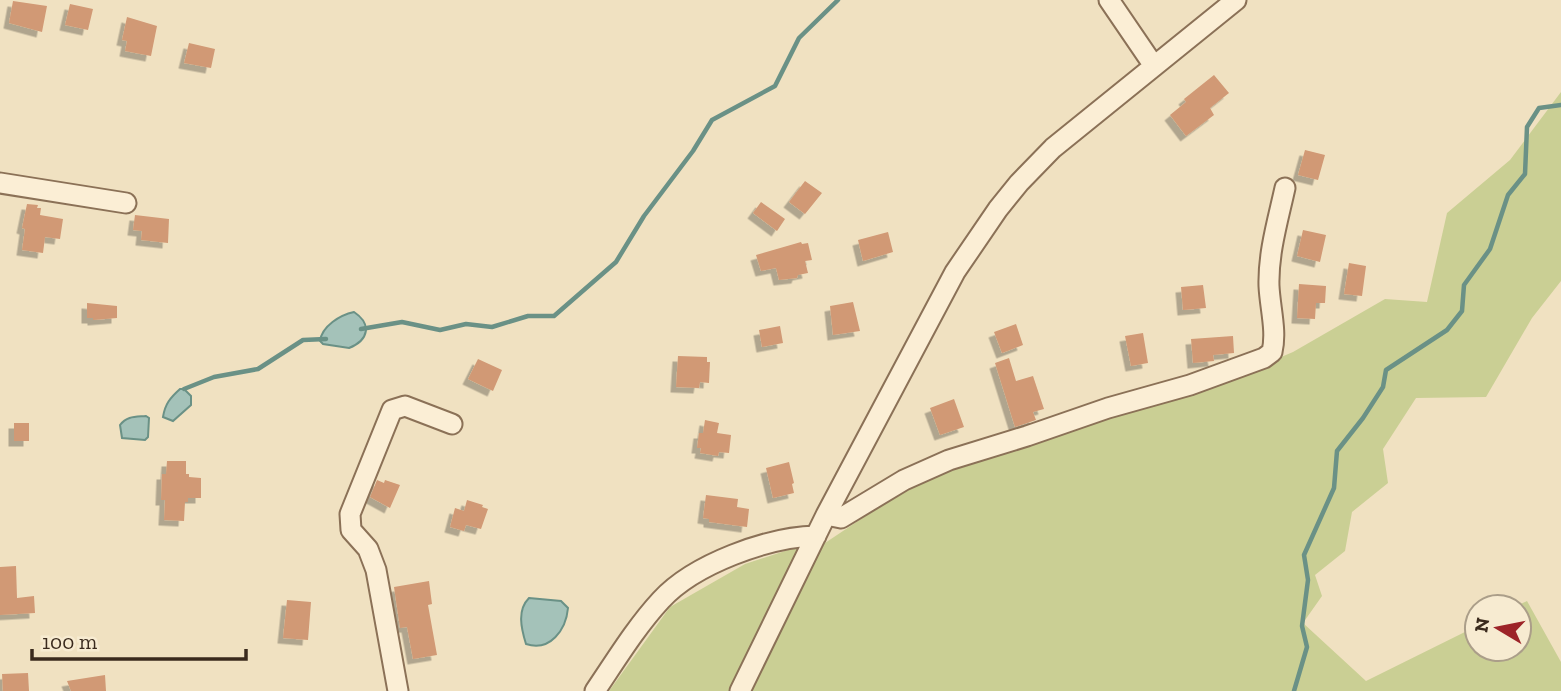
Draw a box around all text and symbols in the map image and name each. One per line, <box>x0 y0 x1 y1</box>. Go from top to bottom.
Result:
north arrow <box>1463 593 1533 663</box>
text: N <box>1469 616 1494 634</box>
scale bar <box>32 618 245 662</box>
text: 100 m <box>42 629 97 654</box>

